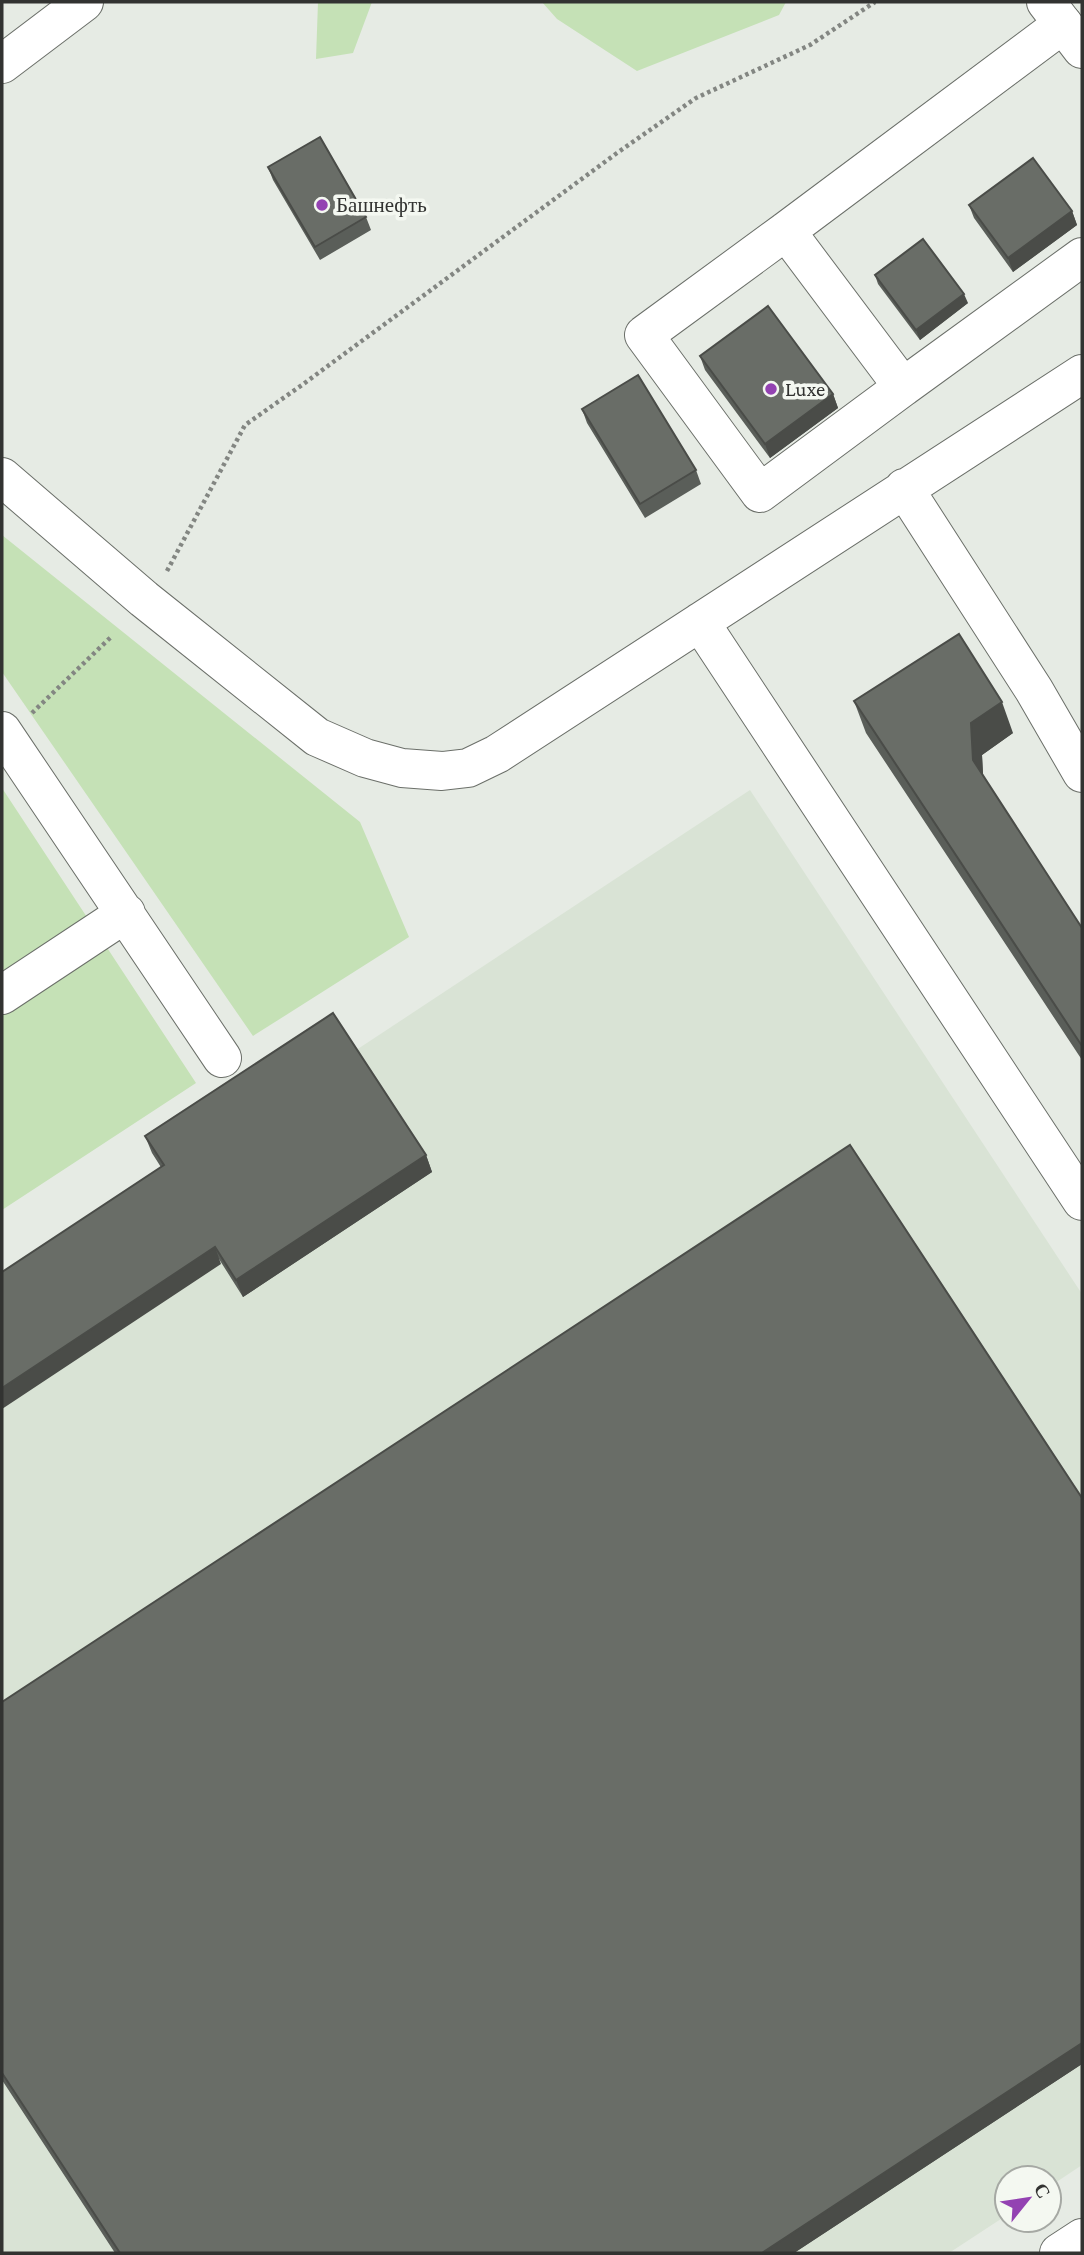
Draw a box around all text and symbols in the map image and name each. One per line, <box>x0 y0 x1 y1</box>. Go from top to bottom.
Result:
place label: Башнефть <box>336 193 427 217</box>
marker: Башнефть <box>314 197 330 213</box>
place label: Luxe <box>785 377 825 401</box>
marker: Luxe <box>763 381 779 397</box>
north arrow <box>993 2164 1063 2234</box>
text: С <box>1030 2180 1055 2202</box>

